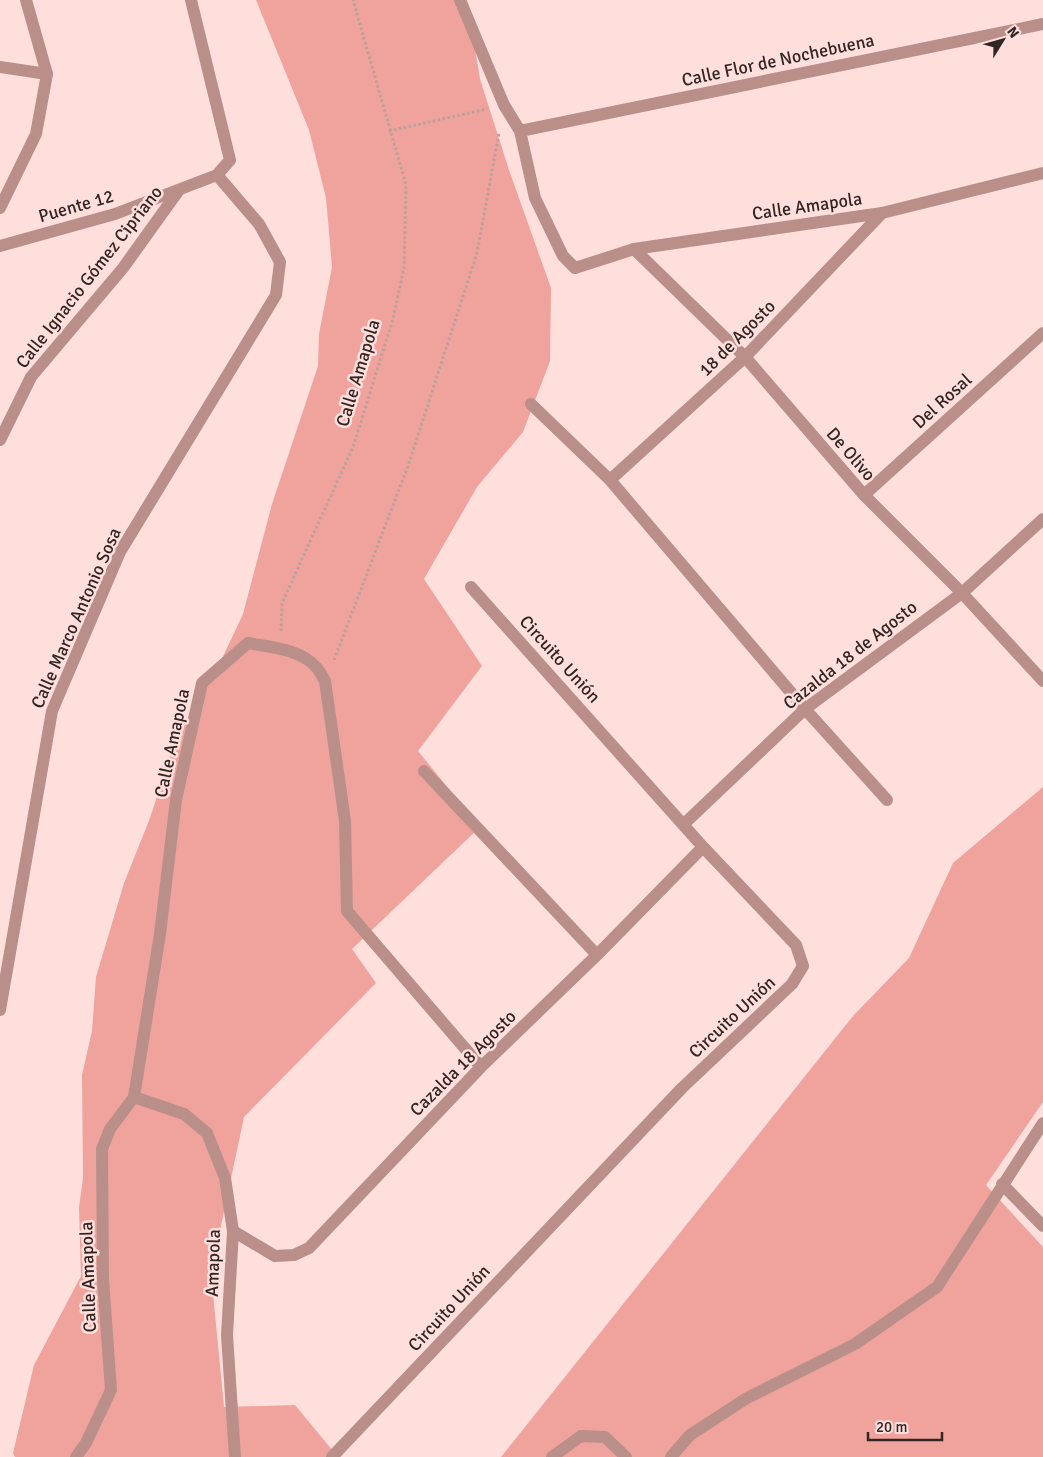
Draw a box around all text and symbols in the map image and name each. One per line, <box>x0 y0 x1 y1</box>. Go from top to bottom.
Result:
north arrow <box>978 15 1028 65</box>
text: N <box>1003 23 1023 41</box>
street label: Calle Flor de Nochebuena <box>680 29 876 91</box>
street label: Calle Ignacio Gómez Cipriano <box>11 181 167 373</box>
street label: Puente 12 <box>36 185 116 227</box>
street label: Calle Amapola <box>751 187 863 225</box>
street label: 18 de Agosto <box>694 295 780 381</box>
street label: Calle Amapola <box>331 317 385 429</box>
street label: Del Rosal <box>908 369 976 433</box>
street label: De Olivo <box>822 423 880 485</box>
street label: Calle Marco Antonio Sosa <box>26 524 126 712</box>
street label: Cazalda 18 de Agosto <box>779 596 921 714</box>
street label: Circuito Unión <box>515 611 605 707</box>
street label: Calle Amapola <box>150 686 194 800</box>
street label: Circuito Unión <box>684 971 780 1063</box>
street label: Cazalda 18 Agosto <box>405 1005 521 1121</box>
street label: Calle Amapola <box>75 1221 101 1333</box>
street label: Amapola <box>201 1229 225 1297</box>
street label: Circuito Unión <box>403 1260 495 1356</box>
scale bar <box>868 1410 942 1442</box>
text: 20 m <box>876 1418 907 1436</box>

